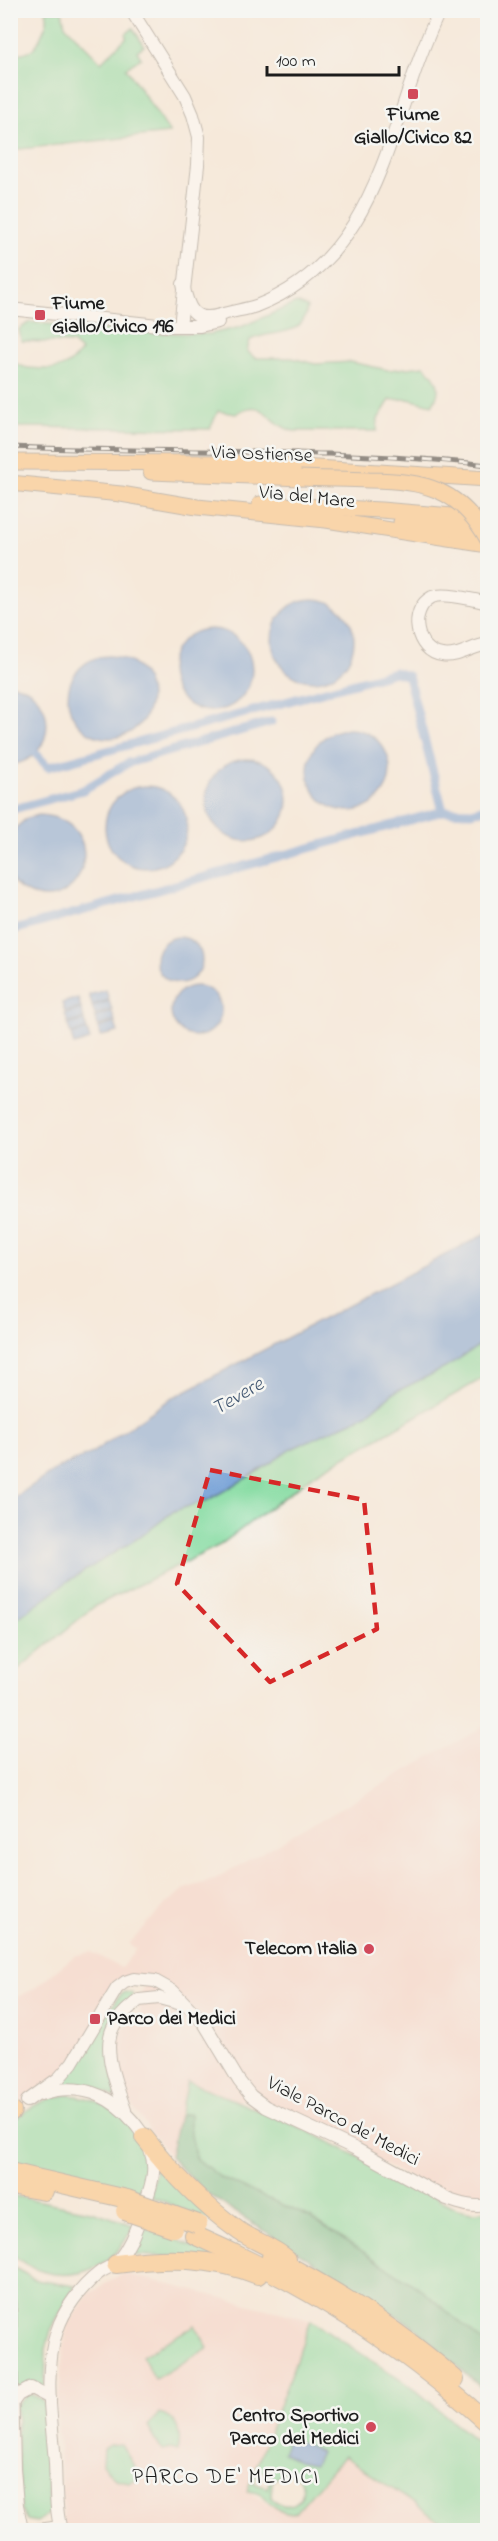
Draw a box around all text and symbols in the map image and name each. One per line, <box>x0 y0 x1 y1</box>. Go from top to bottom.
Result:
scale bar <box>267 39 399 77</box>
text: 100 m <box>276 49 316 75</box>
marker: Fiume Giallo/Civico 82 <box>406 87 420 101</box>
place label: Fiume Giallo/Civico 82 <box>354 101 472 153</box>
place label: Fiume Giallo/Civico 196 <box>51 290 174 342</box>
marker: Fiume Giallo/Civico 196 <box>33 308 47 322</box>
street label: Via Ostiense <box>210 439 313 471</box>
street label: Via del Mare <box>257 478 357 517</box>
water label: Tevere <box>206 1369 271 1424</box>
place label: Telecom Italia <box>244 1935 357 1964</box>
marker: Telecom Italia <box>362 1942 376 1956</box>
place label: Parco dei Medici <box>107 2005 236 2034</box>
marker: Parco dei Medici <box>88 2012 102 2026</box>
street label: Viale Parco de' Medici <box>260 2069 425 2175</box>
place label: Centro Sportivo Parco dei Medici <box>230 2402 359 2454</box>
marker: Centro Sportivo Parco dei Medici <box>364 2420 378 2434</box>
district label: PARCO DE' MEDICI <box>132 2463 320 2493</box>

